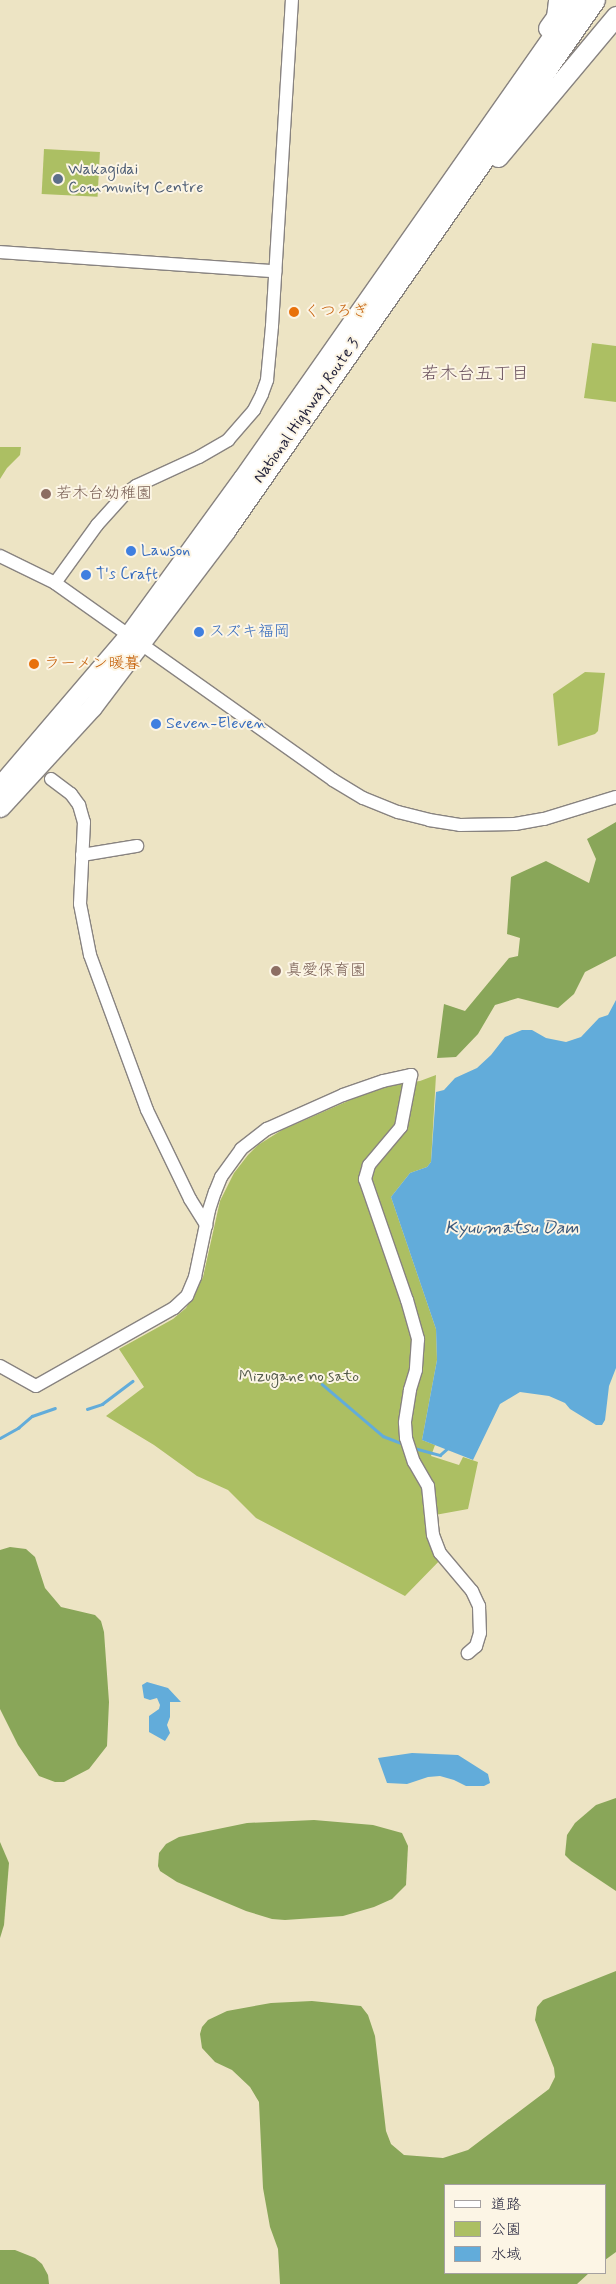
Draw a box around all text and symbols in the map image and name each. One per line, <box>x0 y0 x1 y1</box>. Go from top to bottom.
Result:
place label: Wakagidai Community Centre <box>68 160 203 198</box>
marker: Wakagidai Community Centre <box>52 173 64 185</box>
place label: くつろぎ <box>304 302 368 322</box>
marker: くつろぎ <box>288 306 300 318</box>
street label: National Highway Route 3 <box>252 337 362 485</box>
district label: 若木台五丁目 <box>421 363 529 385</box>
place label: 若木台幼稚園 <box>56 484 152 504</box>
marker: 若木台幼稚園 <box>40 488 52 500</box>
place label: Lawson <box>141 541 190 561</box>
marker: Lawson <box>125 545 137 557</box>
place label: T's Craft <box>96 565 162 585</box>
marker: T's Craft <box>80 569 92 581</box>
place label: スズキ福岡 <box>209 622 289 642</box>
marker: スズキ福岡 <box>193 626 205 638</box>
place label: ラーメン暖暮 <box>44 654 140 674</box>
marker: ラーメン暖暮 <box>28 658 40 670</box>
place label: Seven-Eleven <box>166 714 266 734</box>
marker: Seven-Eleven <box>150 718 162 730</box>
place label: 真愛保育園 <box>286 961 366 981</box>
marker: 真愛保育園 <box>270 965 282 977</box>
water label: Kyuumatsu Dam <box>444 1217 580 1239</box>
park label: Mizugane no sato <box>241 1367 357 1387</box>
legend <box>444 2184 606 2274</box>
text: 道路 <box>491 2195 521 2215</box>
text: 公園 <box>491 2220 521 2240</box>
text: 水域 <box>491 2245 521 2265</box>

